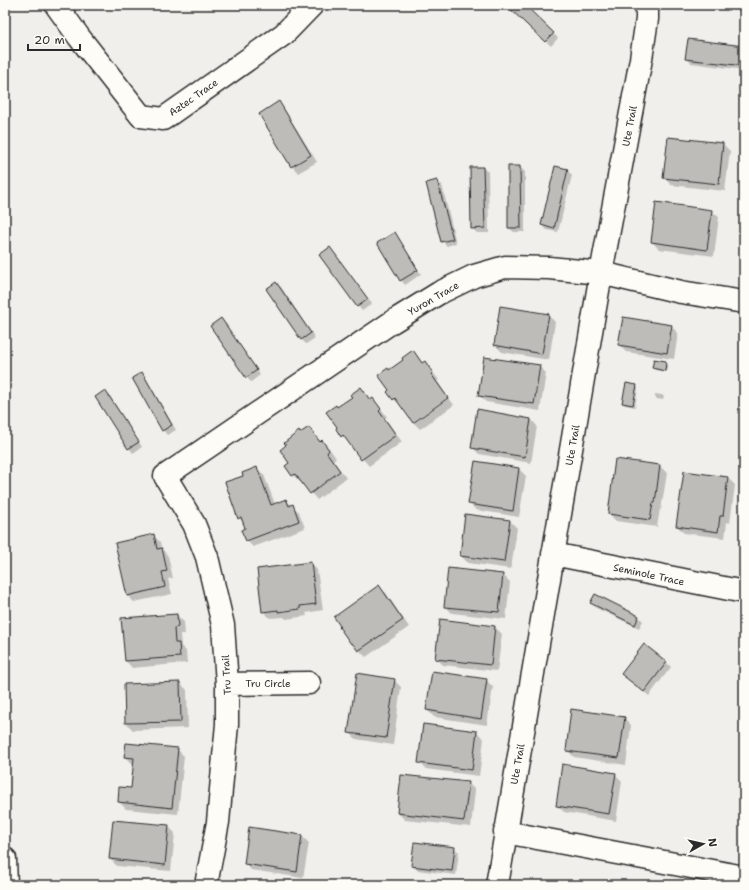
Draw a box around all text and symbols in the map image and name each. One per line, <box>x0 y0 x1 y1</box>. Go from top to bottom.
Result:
scale bar <box>28 26 80 52</box>
text: 20 m <box>34 32 65 48</box>
street label: Aztec Trace <box>166 76 221 119</box>
street label: Ute Trail <box>619 105 640 148</box>
street label: Yuron Trace <box>405 278 461 318</box>
street label: Ute Trail <box>563 424 582 466</box>
street label: Seminole Trace <box>612 561 686 588</box>
street label: Tru Trail <box>219 655 234 695</box>
street label: Tru Circle <box>245 677 291 690</box>
street label: Ute Trail <box>508 743 527 785</box>
north arrow <box>683 824 723 864</box>
text: N <box>704 837 720 848</box>

